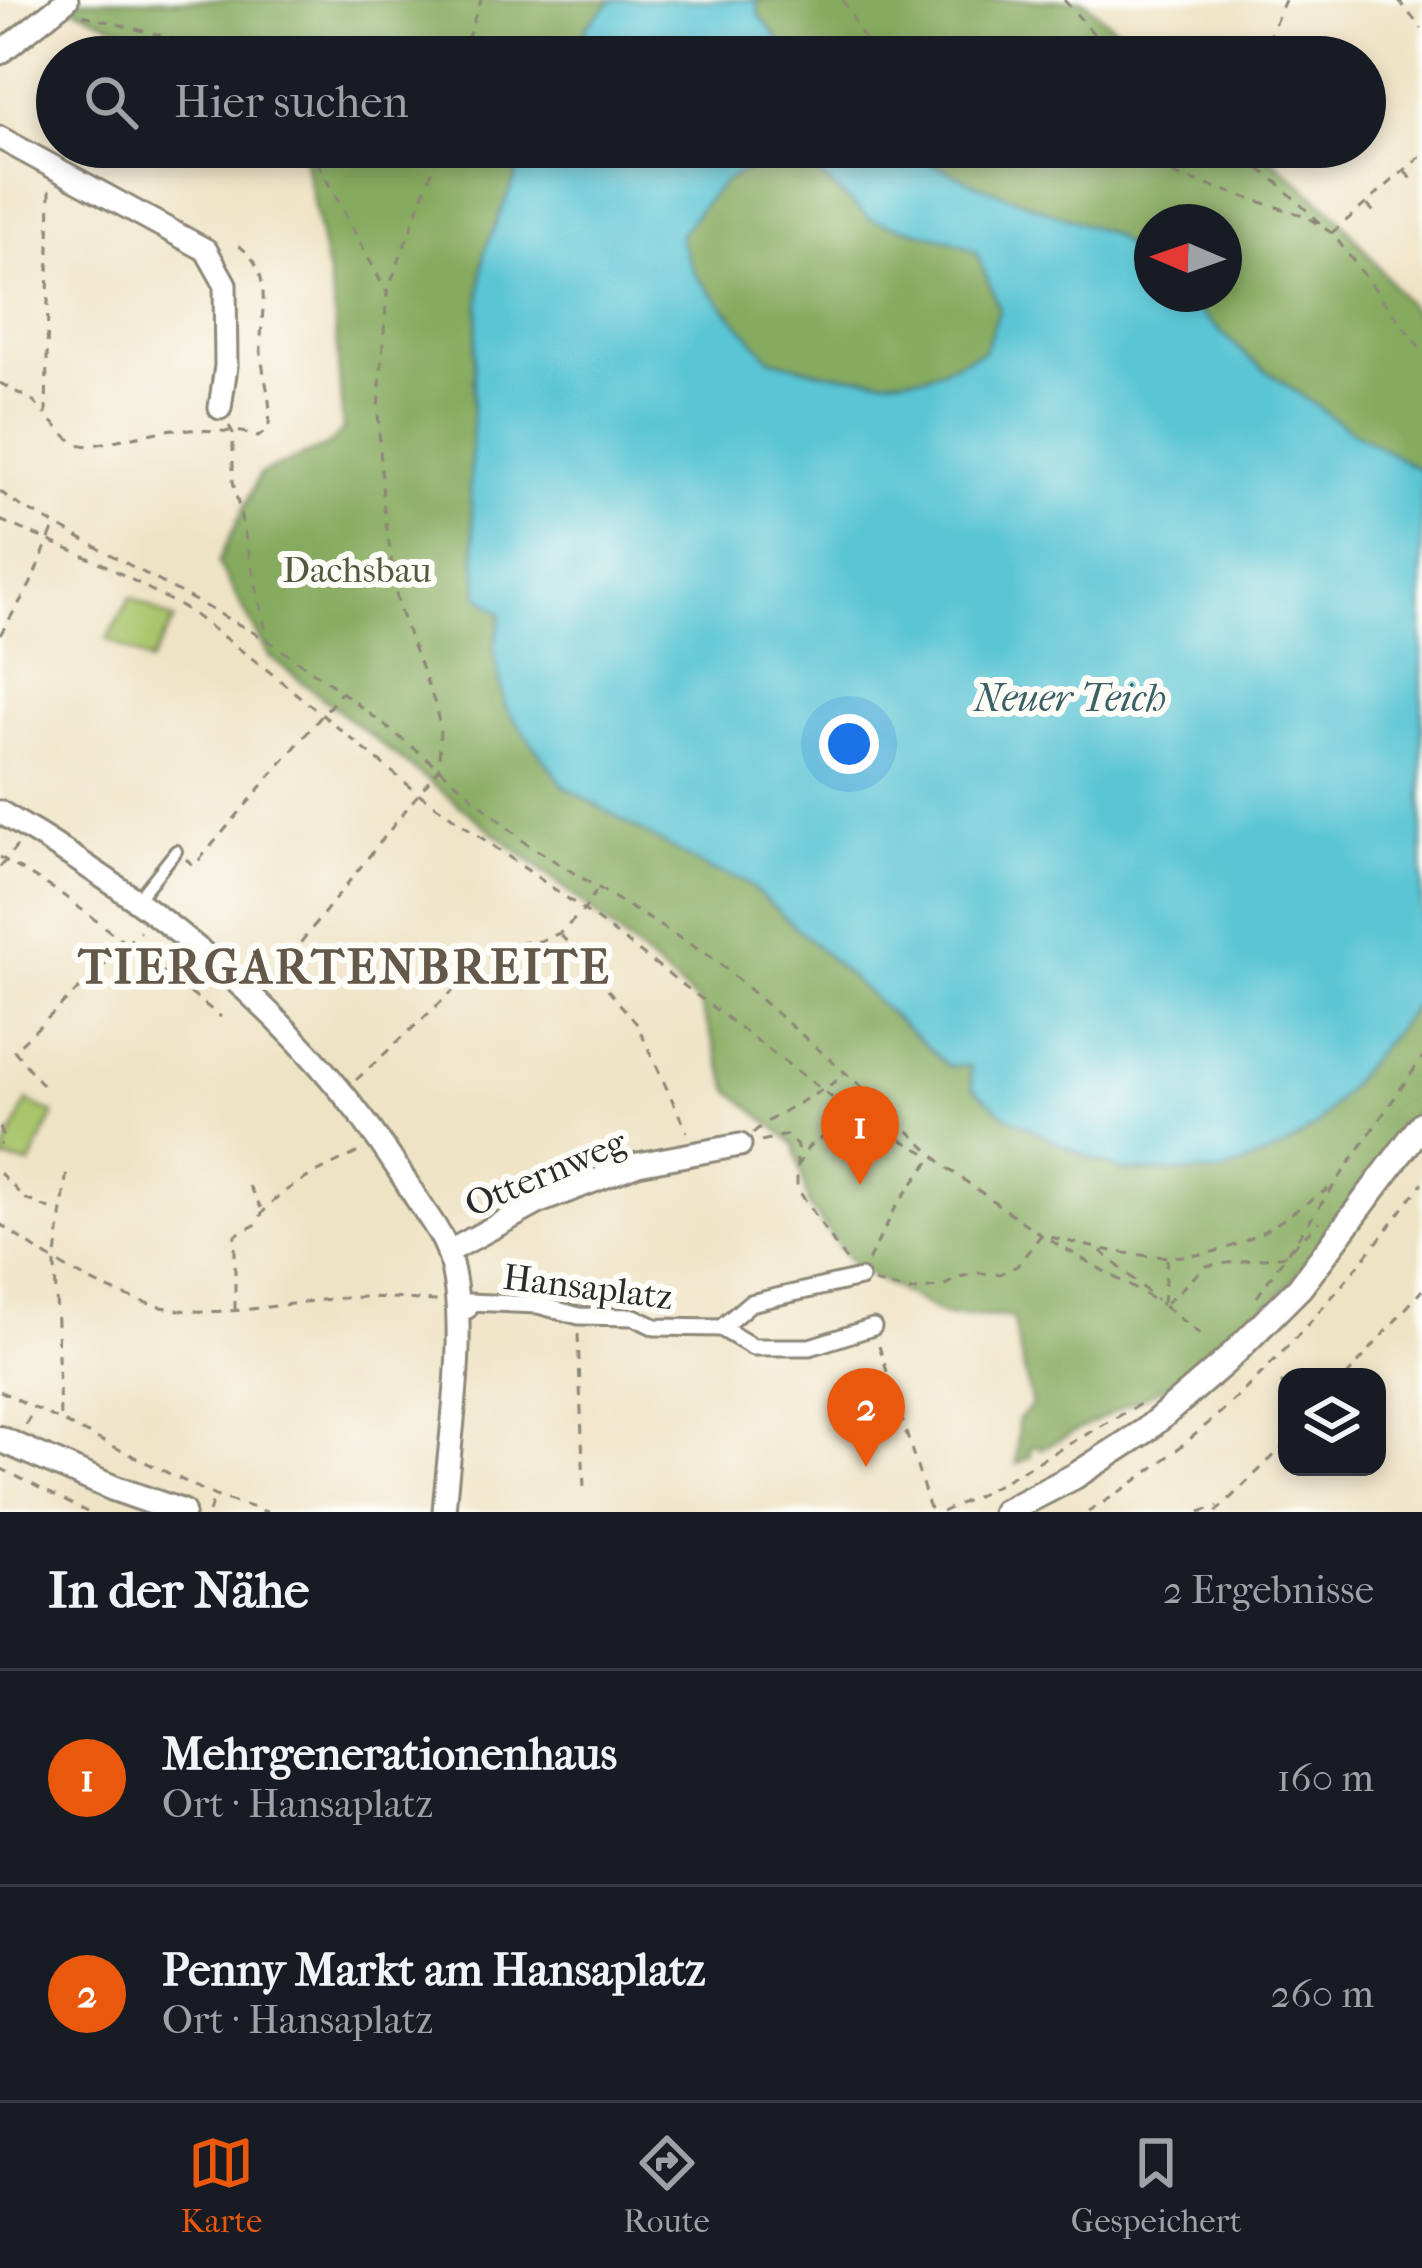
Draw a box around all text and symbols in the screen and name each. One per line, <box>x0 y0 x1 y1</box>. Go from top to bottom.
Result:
search box <box>36 36 1386 168</box>
icon: search <box>78 69 144 135</box>
text: Hier suchen <box>174 76 409 129</box>
north arrow <box>1134 204 1242 312</box>
park label: Dachsbau <box>282 549 432 591</box>
water label: Neuer Teich <box>972 675 1166 721</box>
your location <box>819 714 879 774</box>
district label: TIERGARTENBREITE <box>77 939 612 995</box>
pin: 1 <box>821 1086 899 1185</box>
street label: Otternweg <box>459 1120 633 1226</box>
street label: Hansaplatz <box>501 1256 675 1318</box>
pin: 2 <box>827 1368 905 1467</box>
map controls <box>1278 1368 1386 1476</box>
button: layers <box>1278 1368 1386 1476</box>
text: In der Nähe <box>48 1560 309 1620</box>
text: 2 Ergebnisse <box>1163 1567 1374 1613</box>
text: Mehrgenerationenhaus <box>162 1728 617 1781</box>
text: 1 <box>80 1755 94 1801</box>
text: 160 m <box>1277 1755 1374 1801</box>
text: Ort · Hansaplatz <box>162 1781 433 1827</box>
text: Penny Markt am Hansaplatz <box>162 1944 706 1997</box>
text: 2 <box>77 1971 97 2017</box>
text: 260 m <box>1271 1971 1374 2017</box>
text: Ort · Hansaplatz <box>162 1997 433 2043</box>
tab: Karte <box>180 2130 262 2241</box>
tab: Route <box>623 2130 710 2241</box>
tab: Gespeichert <box>1071 2130 1242 2241</box>

